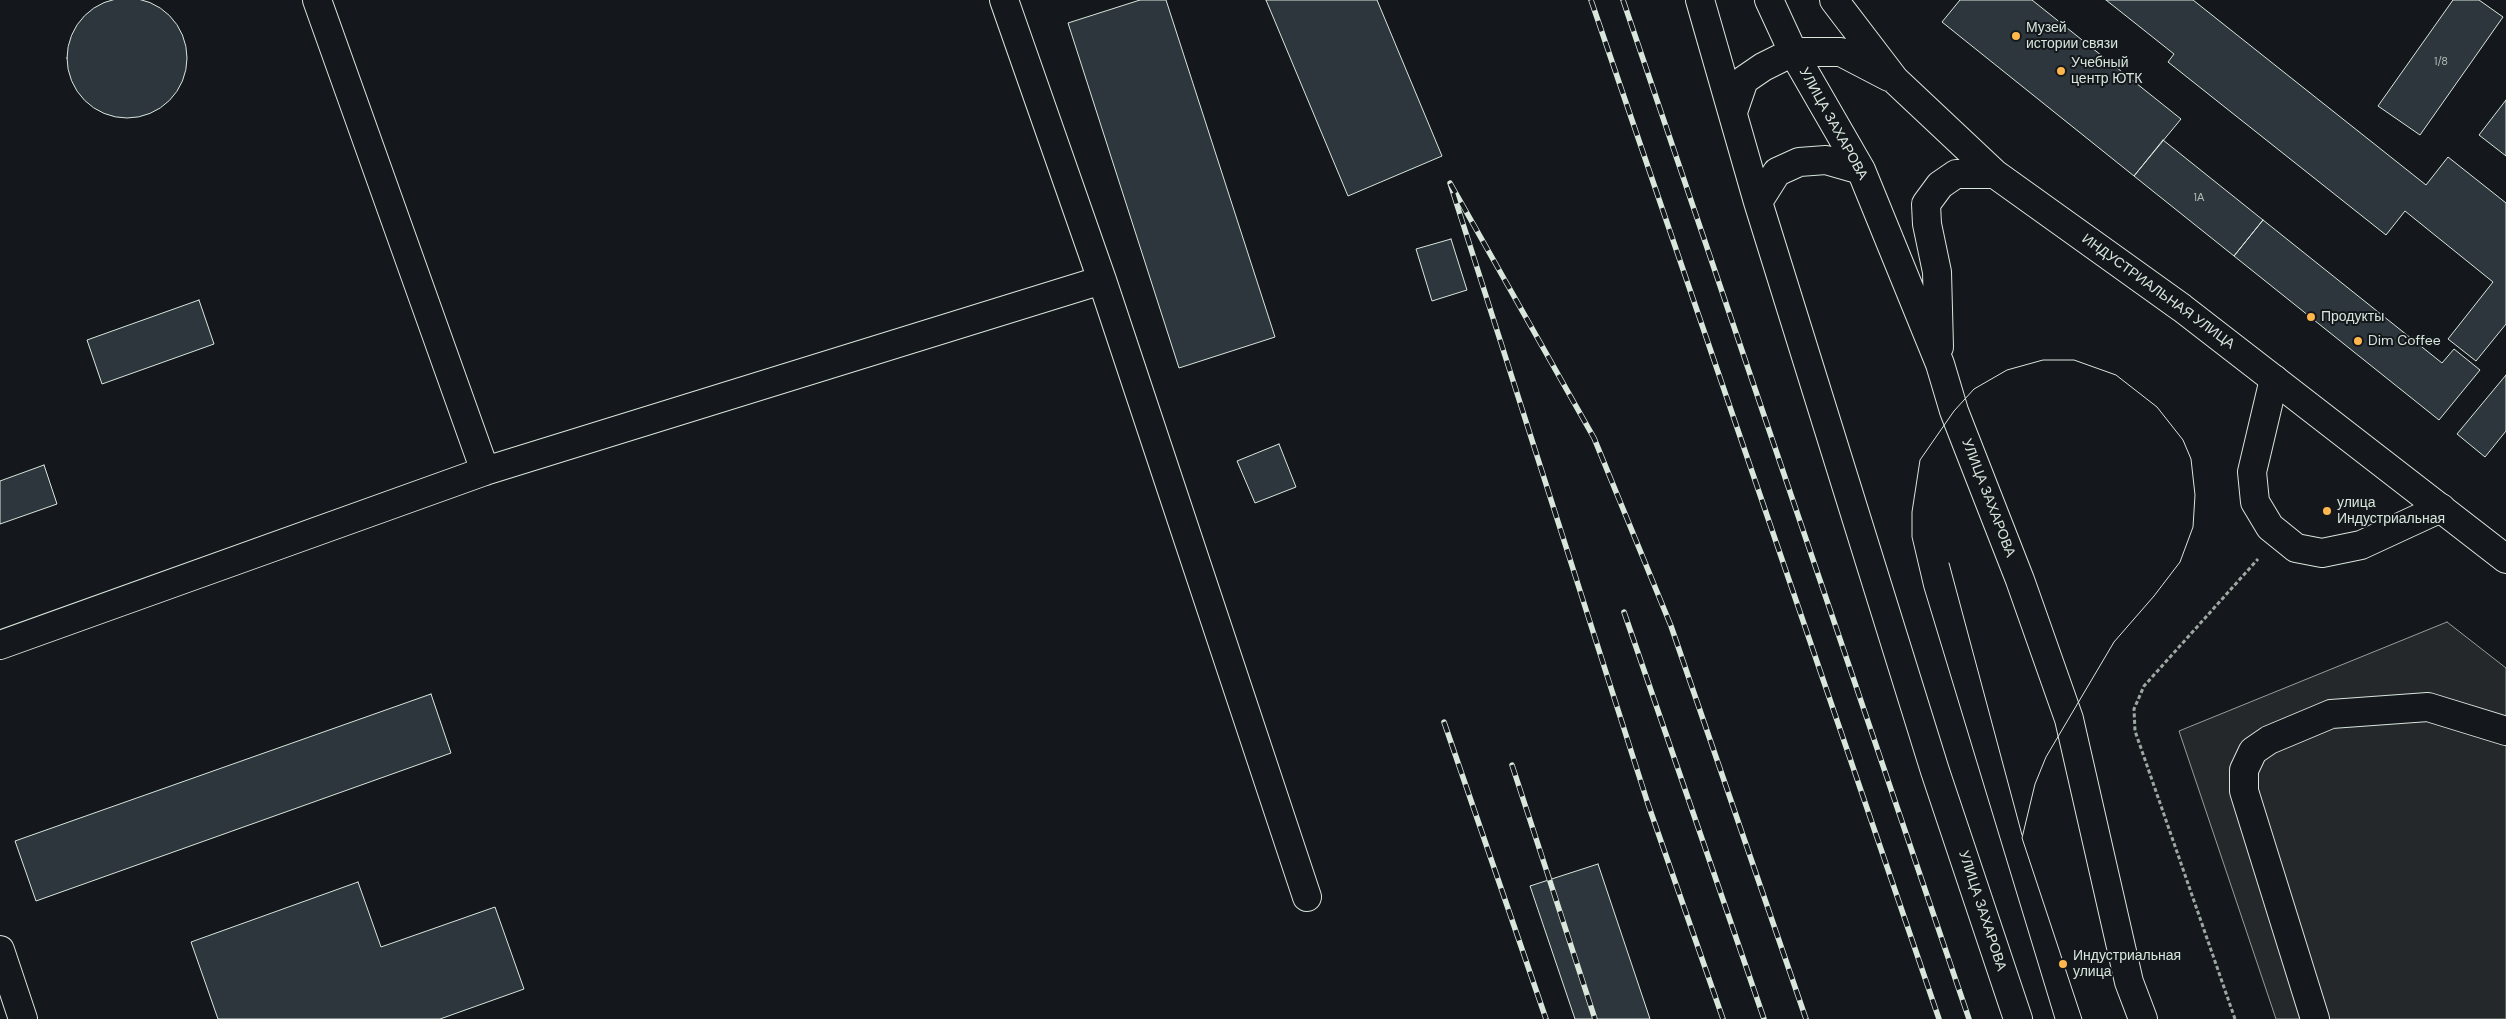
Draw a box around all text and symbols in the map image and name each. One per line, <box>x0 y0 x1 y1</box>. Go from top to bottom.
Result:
place label: Музей истории связи <box>2026 20 2118 52</box>
marker: Музей истории связи <box>2010 30 2022 42</box>
place label: Учебный центр ЮТК <box>2071 55 2142 88</box>
house number: 1/8 <box>2434 55 2448 69</box>
street label: УЛИЦА ЗАХАРОВА <box>1795 65 1871 183</box>
marker: Учебный центр ЮТК <box>2055 65 2067 77</box>
house number: 1А <box>2194 191 2204 205</box>
street label: ИНДУСТРИАЛЬНАЯ УЛИЦА <box>2078 231 2238 353</box>
place label: Продукты <box>2321 309 2384 325</box>
marker: Продукты <box>2305 311 2317 323</box>
place label: Dim Coffee <box>2368 333 2441 349</box>
marker: Dim Coffee <box>2352 335 2364 347</box>
street label: УЛИЦА ЗАХАРОВА <box>1958 436 2018 560</box>
place label: улица Индустриальная <box>2337 495 2445 528</box>
marker: улица Индустриальная <box>2321 505 2333 517</box>
street label: УЛИЦА ЗАХАРОВА <box>1955 849 2009 973</box>
place label: Индустриальная улица <box>2073 948 2181 980</box>
marker: Индустриальная улица <box>2057 958 2069 970</box>

